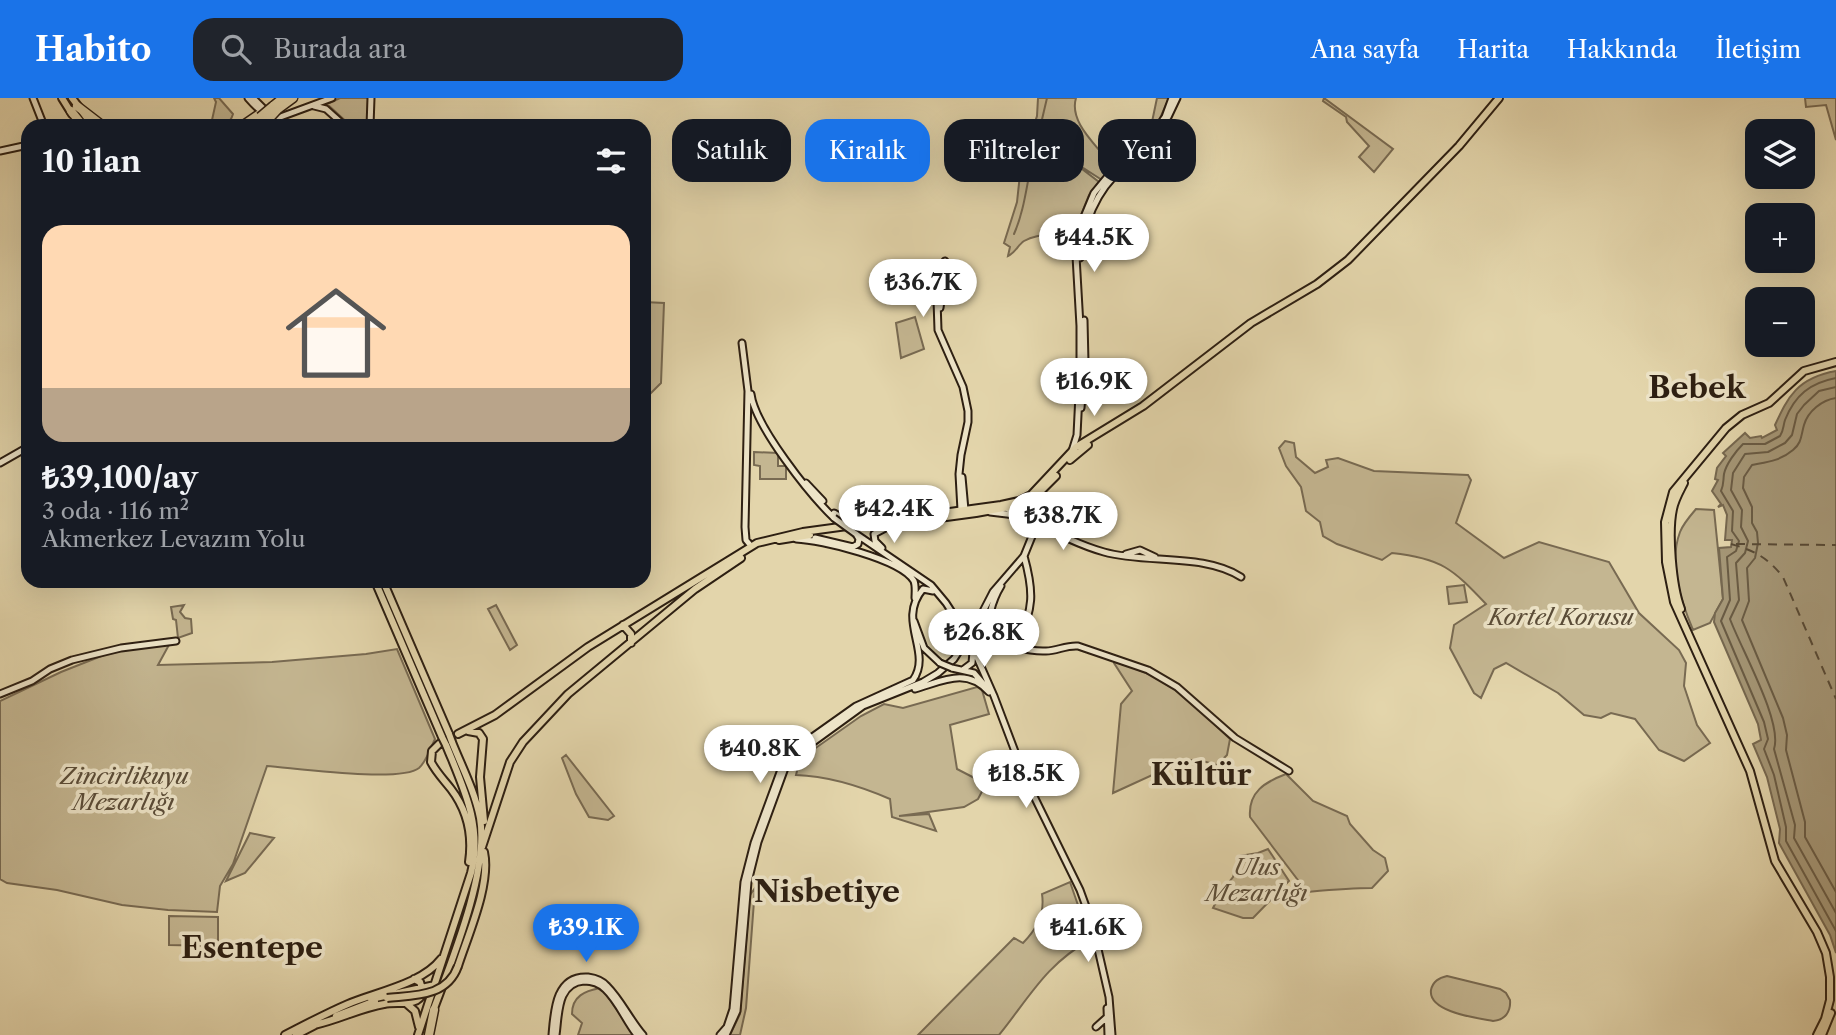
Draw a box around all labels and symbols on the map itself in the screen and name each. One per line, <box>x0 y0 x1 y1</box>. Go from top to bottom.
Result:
pin: ₺44.5K <box>1037 214 1151 274</box>
pin: ₺36.7K <box>866 260 980 319</box>
pin: ₺16.9K <box>1037 358 1151 418</box>
district label: Bebek <box>1648 369 1747 406</box>
pin: ₺42.4K <box>837 486 951 545</box>
pin: ₺38.7K <box>1006 492 1120 552</box>
park label: Kortel Korusu <box>1486 603 1634 631</box>
pin: ₺26.8K <box>927 610 1041 669</box>
pin: ₺40.8K <box>703 726 817 785</box>
pin: ₺18.5K <box>969 750 1083 810</box>
district label: Kültür <box>1151 756 1252 793</box>
park label: Zincirlikuyu Mezarlığı <box>58 762 189 816</box>
park label: Ulus Mezarlığı <box>1203 853 1308 907</box>
district label: Nisbetiye <box>754 873 900 910</box>
pin: ₺39.1K <box>529 904 643 964</box>
pin: ₺41.6K <box>1031 904 1145 964</box>
district label: Esentepe <box>181 929 323 966</box>

